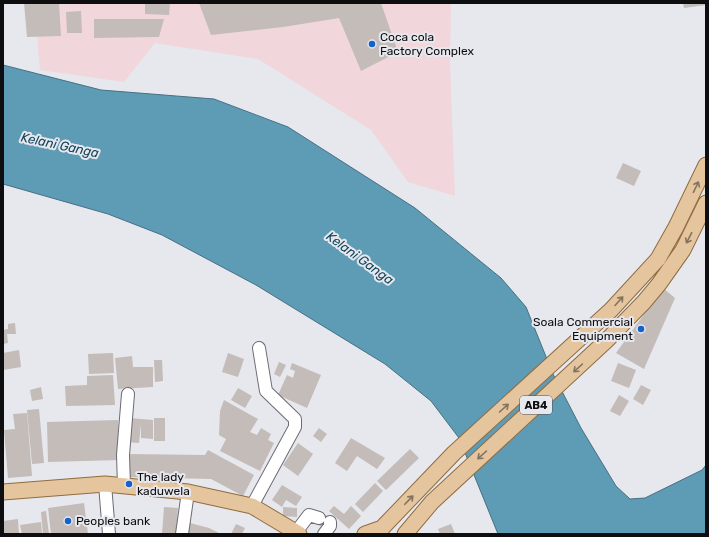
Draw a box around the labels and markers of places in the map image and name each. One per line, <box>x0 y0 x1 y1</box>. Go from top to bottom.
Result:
place label: Coca cola Factory Complex <box>380 30 475 58</box>
marker: Coca cola Factory Complex <box>367 39 377 49</box>
place label: Soala Commercial Equipment <box>533 315 633 343</box>
marker: Soala Commercial Equipment <box>636 324 646 334</box>
place label: The lady kaduwela <box>137 470 190 498</box>
marker: The lady kaduwela <box>124 479 134 489</box>
place label: Peoples bank <box>76 514 151 528</box>
marker: Peoples bank <box>63 516 73 526</box>

